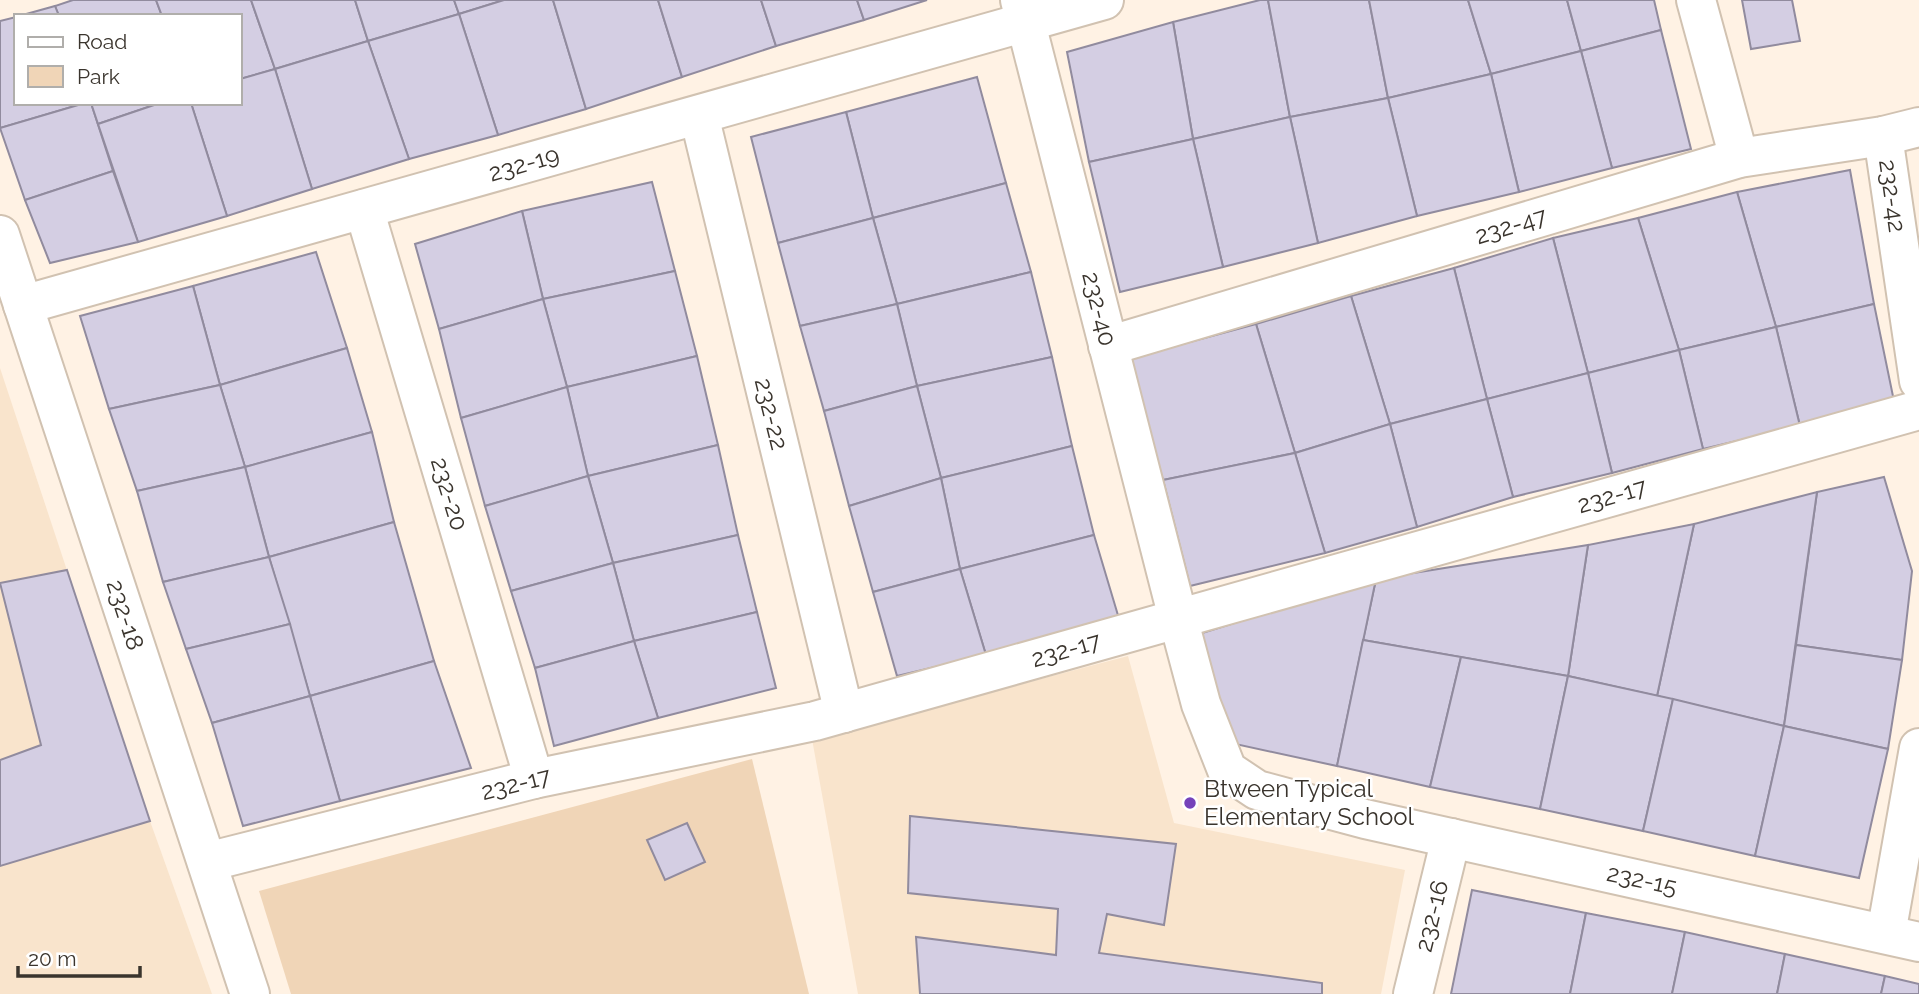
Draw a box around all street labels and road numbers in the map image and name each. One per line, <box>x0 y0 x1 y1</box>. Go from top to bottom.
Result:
street label: 232-19 <box>485 140 563 187</box>
street label: 232-42 <box>1873 158 1912 234</box>
street label: 232-47 <box>1471 201 1550 250</box>
street label: 232-40 <box>1076 269 1123 349</box>
street label: 232-22 <box>749 375 794 453</box>
street label: 232-20 <box>425 454 474 534</box>
street label: 232-17 <box>1574 472 1650 519</box>
street label: 232-18 <box>101 576 150 654</box>
street label: 232-17 <box>1028 626 1104 673</box>
street label: 232-17 <box>478 761 554 806</box>
street label: 232-15 <box>1604 858 1680 901</box>
street label: 232-16 <box>1409 877 1454 955</box>

